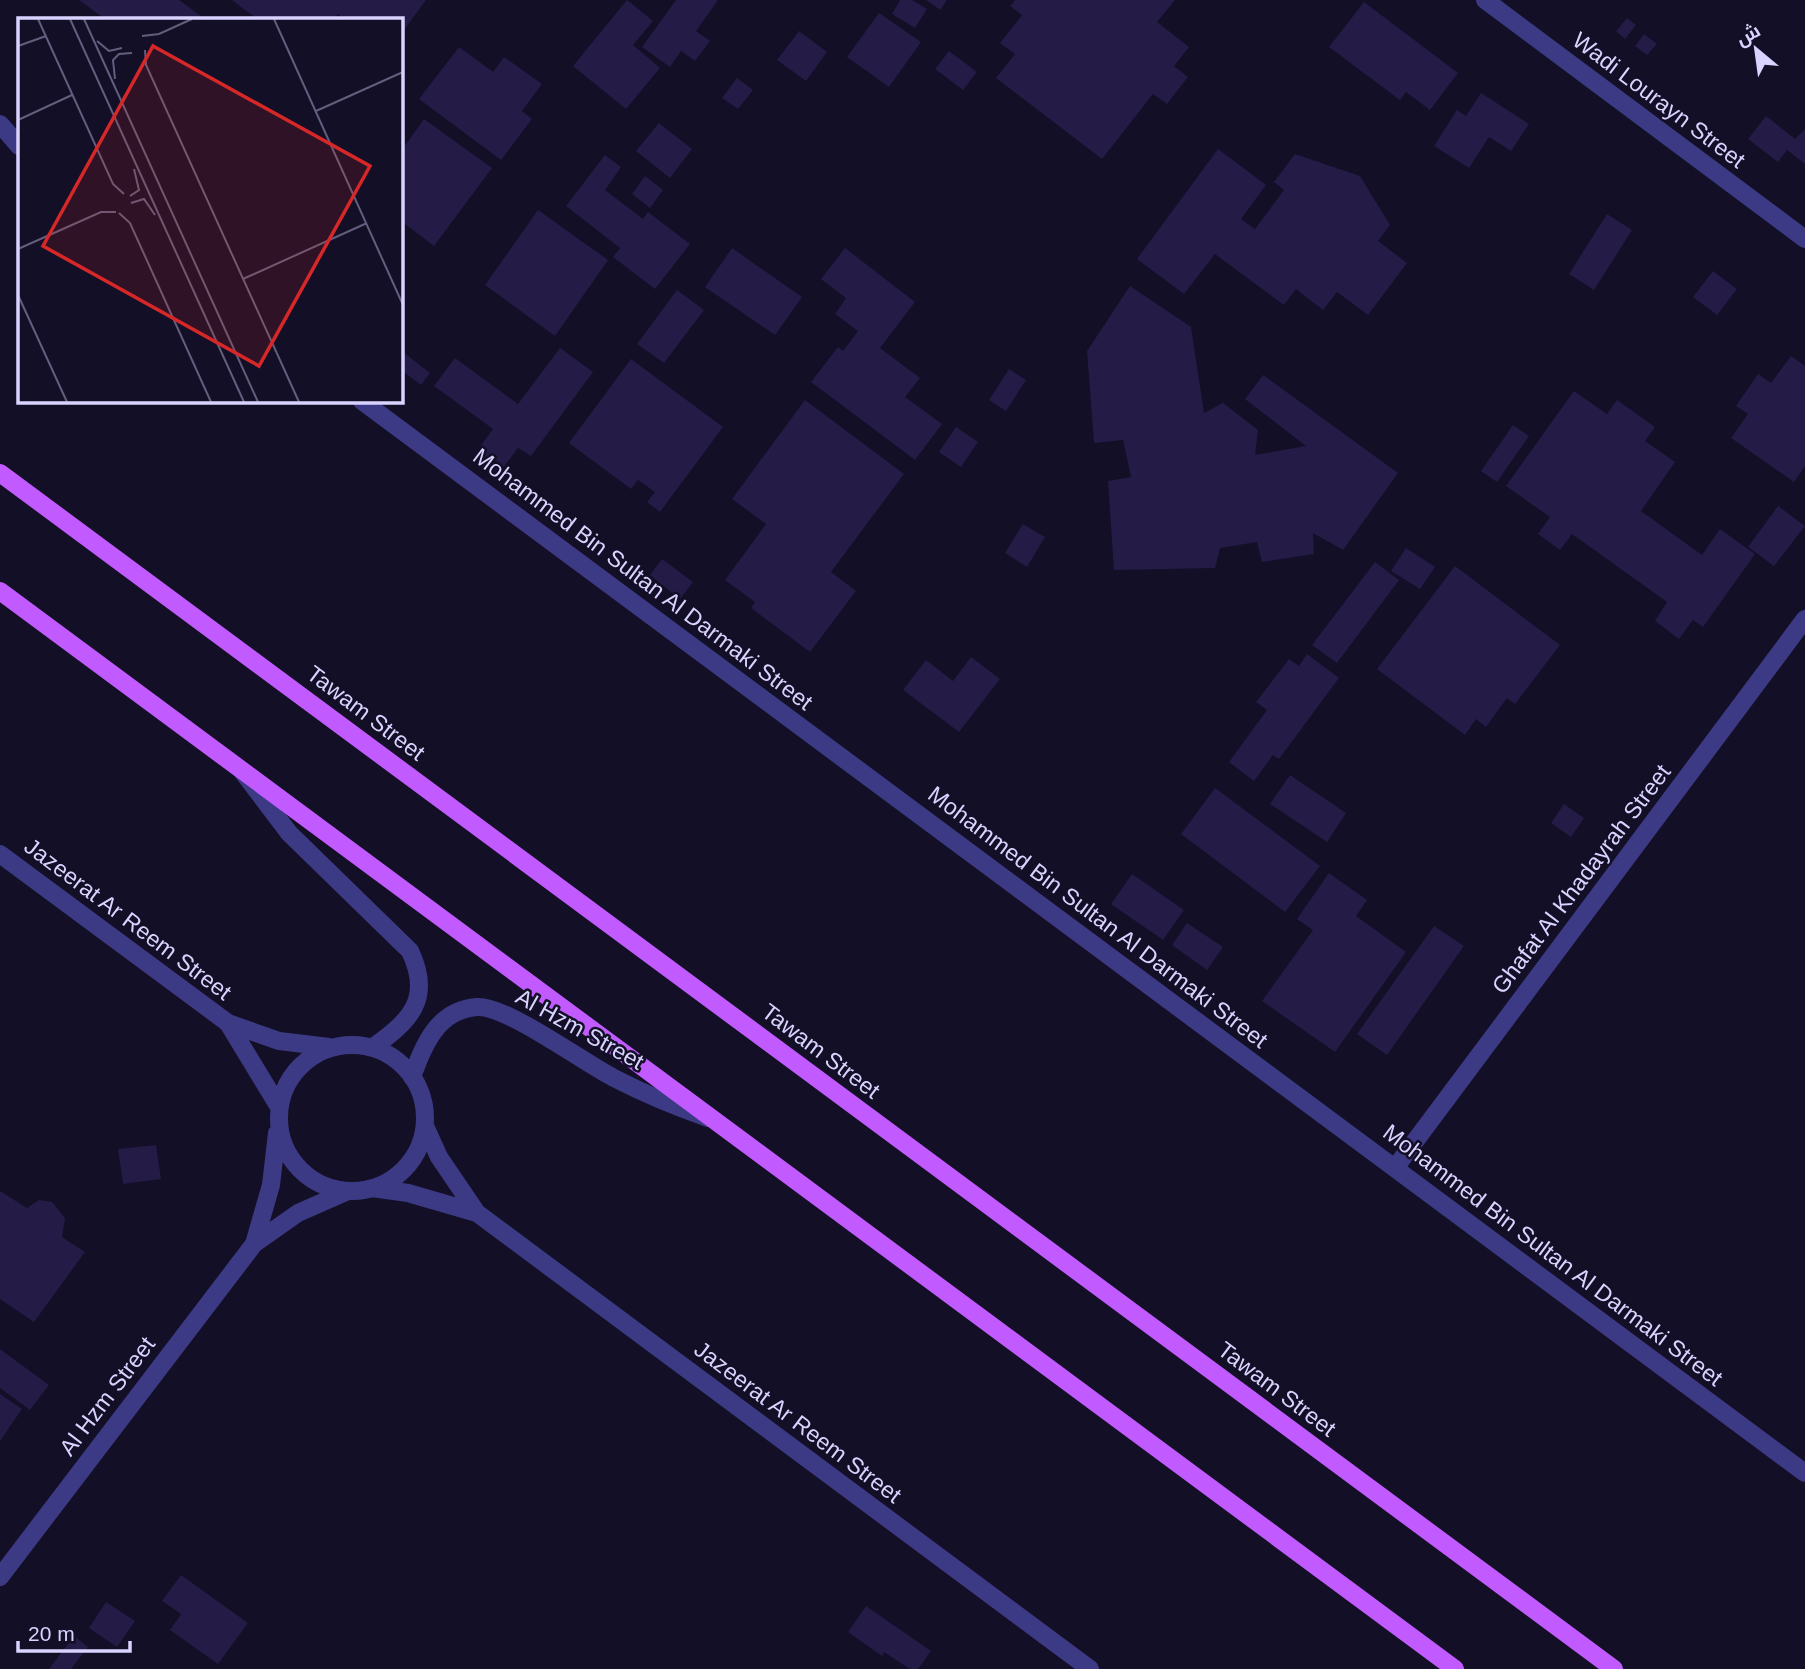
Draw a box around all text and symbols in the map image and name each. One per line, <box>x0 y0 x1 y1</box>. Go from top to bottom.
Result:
north arrow <box>1721 14 1791 84</box>
inset map <box>18 18 402 402</box>
text: ش <box>1732 19 1764 51</box>
street label: Wadi Lourayn Street <box>1568 27 1751 174</box>
street label: Mohammed Bin Sultan Al Darmaki Street <box>468 443 818 716</box>
street label: Tawam Street <box>302 660 430 766</box>
street label: Ghafat Al Khadayrah Street <box>1486 759 1676 999</box>
street label: Mohammed Bin Sultan Al Darmaki Street <box>923 781 1273 1054</box>
street label: Jazeerat Ar Reem Street <box>20 833 237 1006</box>
street label: Al Hzm Street <box>512 983 649 1075</box>
street label: Tawam Street <box>757 998 885 1104</box>
street label: Mohammed Bin Sultan Al Darmaki Street <box>1378 1119 1728 1392</box>
street label: Al Hzm Street <box>54 1331 160 1460</box>
street label: Jazeerat Ar Reem Street <box>690 1336 907 1509</box>
street label: Tawam Street <box>1213 1336 1341 1442</box>
scale bar <box>18 1610 130 1654</box>
text: 20 m <box>28 1622 75 1645</box>

